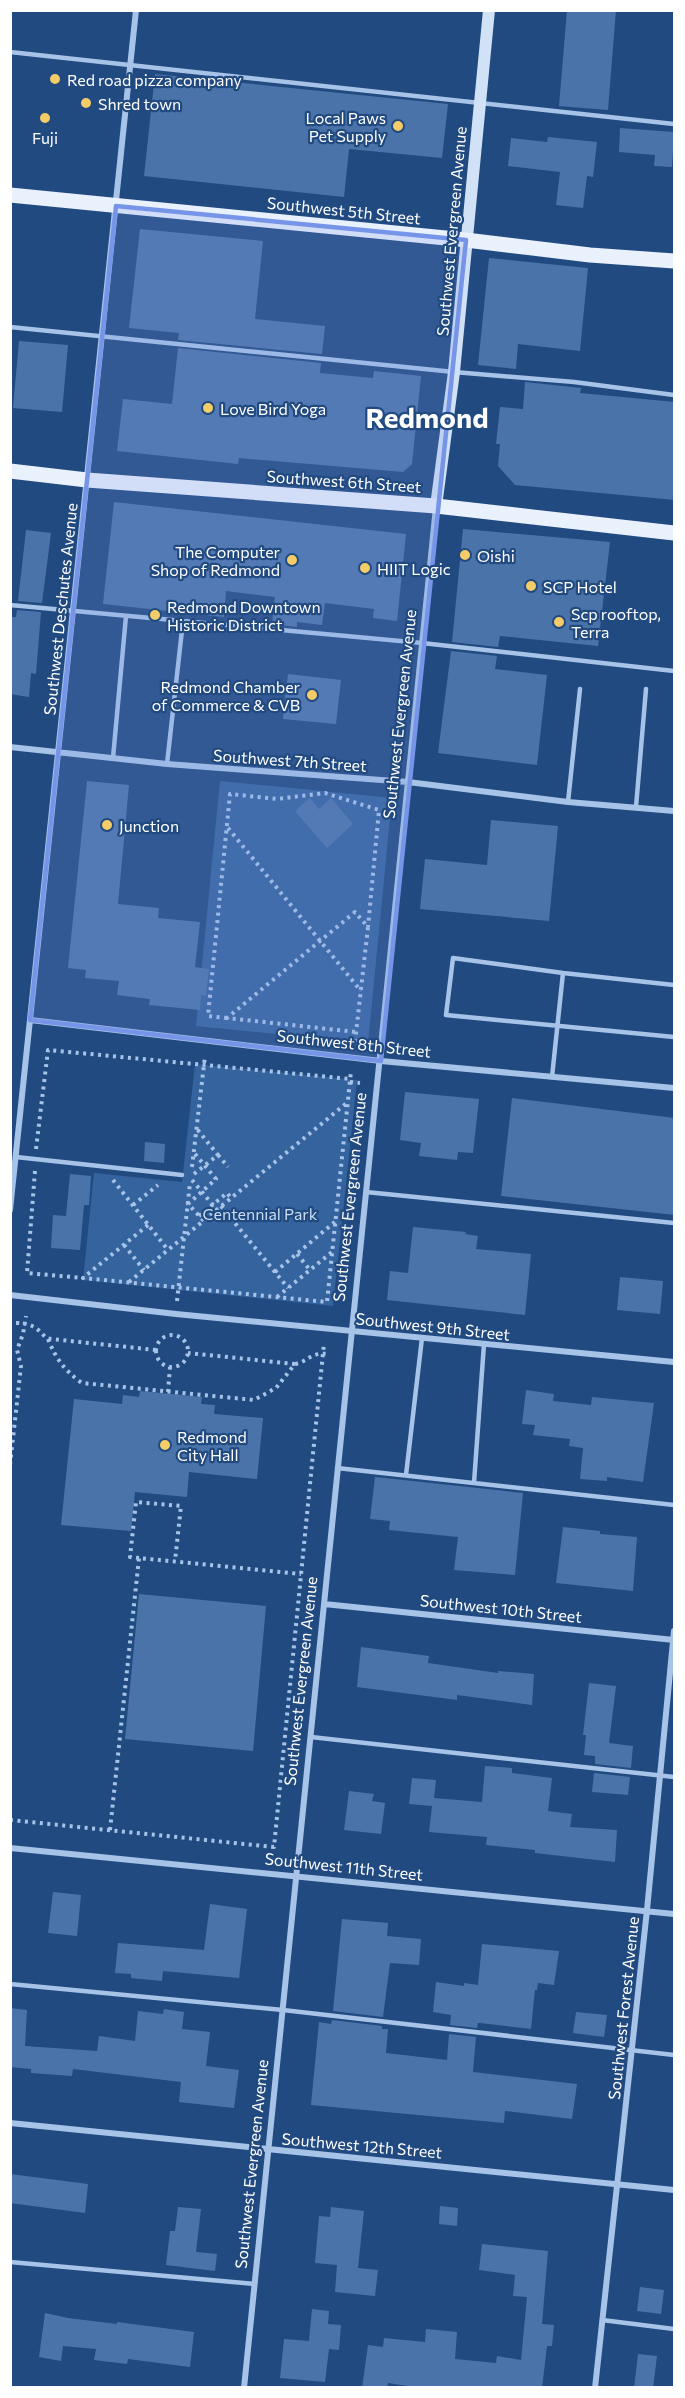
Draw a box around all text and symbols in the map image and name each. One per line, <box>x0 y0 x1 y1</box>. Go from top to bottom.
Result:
place label: Red road pizza company <box>67 70 242 89</box>
marker: Red road pizza company <box>48 72 62 86</box>
place label: Shred town <box>98 94 181 113</box>
marker: Shred town <box>79 96 93 110</box>
place label: Local Paws Pet Supply <box>306 108 386 145</box>
marker: Fuji <box>38 111 52 125</box>
marker: Local Paws Pet Supply <box>391 119 405 133</box>
street label: Southwest Evergreen Avenue <box>432 125 470 337</box>
place label: Fuji <box>32 128 58 147</box>
street label: Southwest 5th Street <box>266 192 422 228</box>
place label: Love Bird Yoga <box>220 399 326 418</box>
district label: Redmond <box>365 400 489 434</box>
marker: Love Bird Yoga <box>201 401 215 415</box>
street label: Southwest 6th Street <box>266 466 422 496</box>
street label: Southwest Deschutes Avenue <box>39 502 81 716</box>
place label: The Computer Shop of Redmond <box>151 542 281 579</box>
place label: Oishi <box>477 546 515 565</box>
marker: Oishi <box>458 548 472 562</box>
marker: The Computer Shop of Redmond <box>285 553 299 567</box>
place label: HIIT Logic <box>377 559 451 578</box>
marker: HIIT Logic <box>358 561 372 575</box>
place label: SCP Hotel <box>543 577 617 596</box>
marker: SCP Hotel <box>524 579 538 593</box>
place label: Redmond Downtown Historic District <box>167 597 321 634</box>
place label: Scp rooftop, Terra <box>571 604 661 641</box>
marker: Redmond Downtown Historic District <box>148 608 162 622</box>
street label: Southwest Evergreen Avenue <box>379 608 419 820</box>
marker: Scp rooftop, Terra <box>552 615 566 629</box>
place label: Redmond Chamber of Commerce & CVB <box>152 677 301 714</box>
marker: Redmond Chamber of Commerce & CVB <box>305 688 319 702</box>
street label: Southwest 7th Street <box>213 745 368 775</box>
place label: Junction <box>119 816 179 835</box>
marker: Junction <box>100 818 114 832</box>
street label: Southwest 8th Street <box>276 1025 432 1061</box>
street label: Southwest Evergreen Avenue <box>329 1091 369 1303</box>
park label: Centennial Park <box>203 1204 318 1223</box>
street label: Southwest 9th Street <box>355 1308 511 1344</box>
place label: Redmond City Hall <box>177 1427 247 1464</box>
marker: Redmond City Hall <box>158 1438 172 1452</box>
street label: Southwest Evergreen Avenue <box>280 1575 320 1787</box>
street label: Southwest 10th Street <box>419 1590 583 1626</box>
street label: Southwest 11th Street <box>264 1848 424 1884</box>
street label: Southwest Forest Avenue <box>604 1915 642 2101</box>
street label: Southwest Evergreen Avenue <box>231 2058 271 2270</box>
street label: Southwest 12th Street <box>281 2129 443 2162</box>

